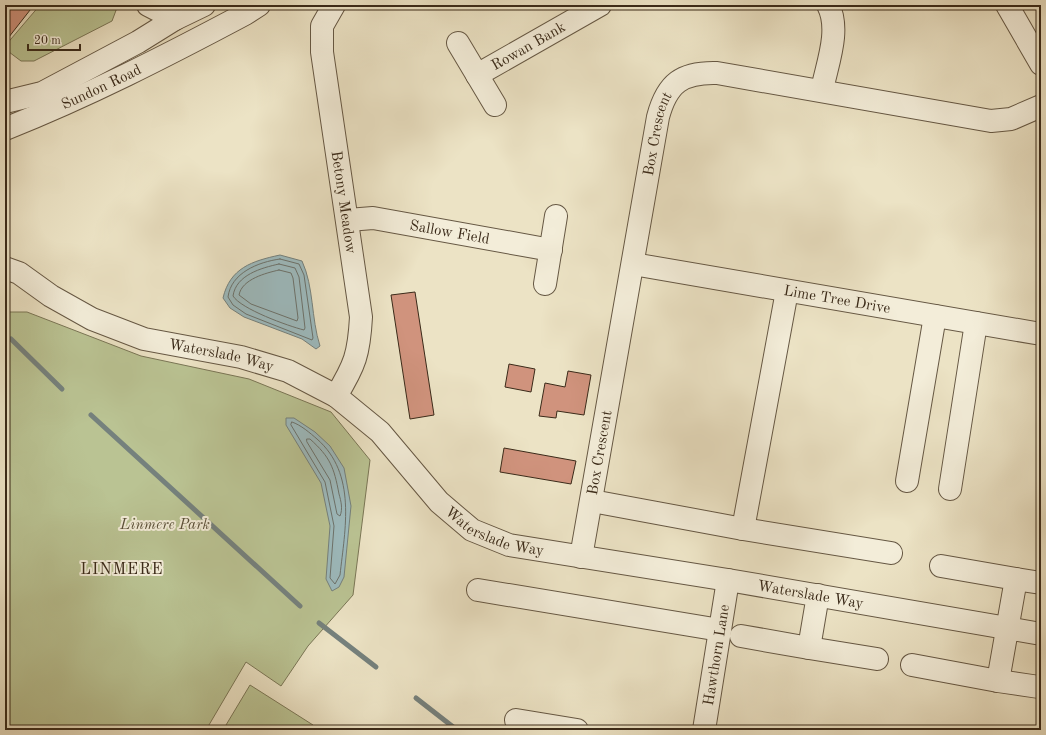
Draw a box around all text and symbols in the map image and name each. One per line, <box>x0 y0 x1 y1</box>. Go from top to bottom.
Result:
street label: Rowan Bank <box>489 20 569 74</box>
scale bar <box>28 26 80 52</box>
text: 20 m <box>34 35 61 47</box>
street label: Sundon Road <box>59 63 144 113</box>
street label: Box Crescent <box>642 90 676 177</box>
street label: Betony Meadow <box>328 150 358 255</box>
street label: Sallow Field <box>408 219 491 248</box>
street label: Lime Tree Drive <box>782 284 891 317</box>
street label: Waterslade Way <box>167 338 275 375</box>
street label: Box Crescent <box>586 409 616 496</box>
street label: Waterslade Way <box>442 505 545 559</box>
park label: Linmere Park <box>119 518 210 533</box>
district label: LINMERE <box>80 562 164 578</box>
street label: Waterslade Way <box>756 579 865 612</box>
street label: Hawthorn Lane <box>702 603 733 707</box>

